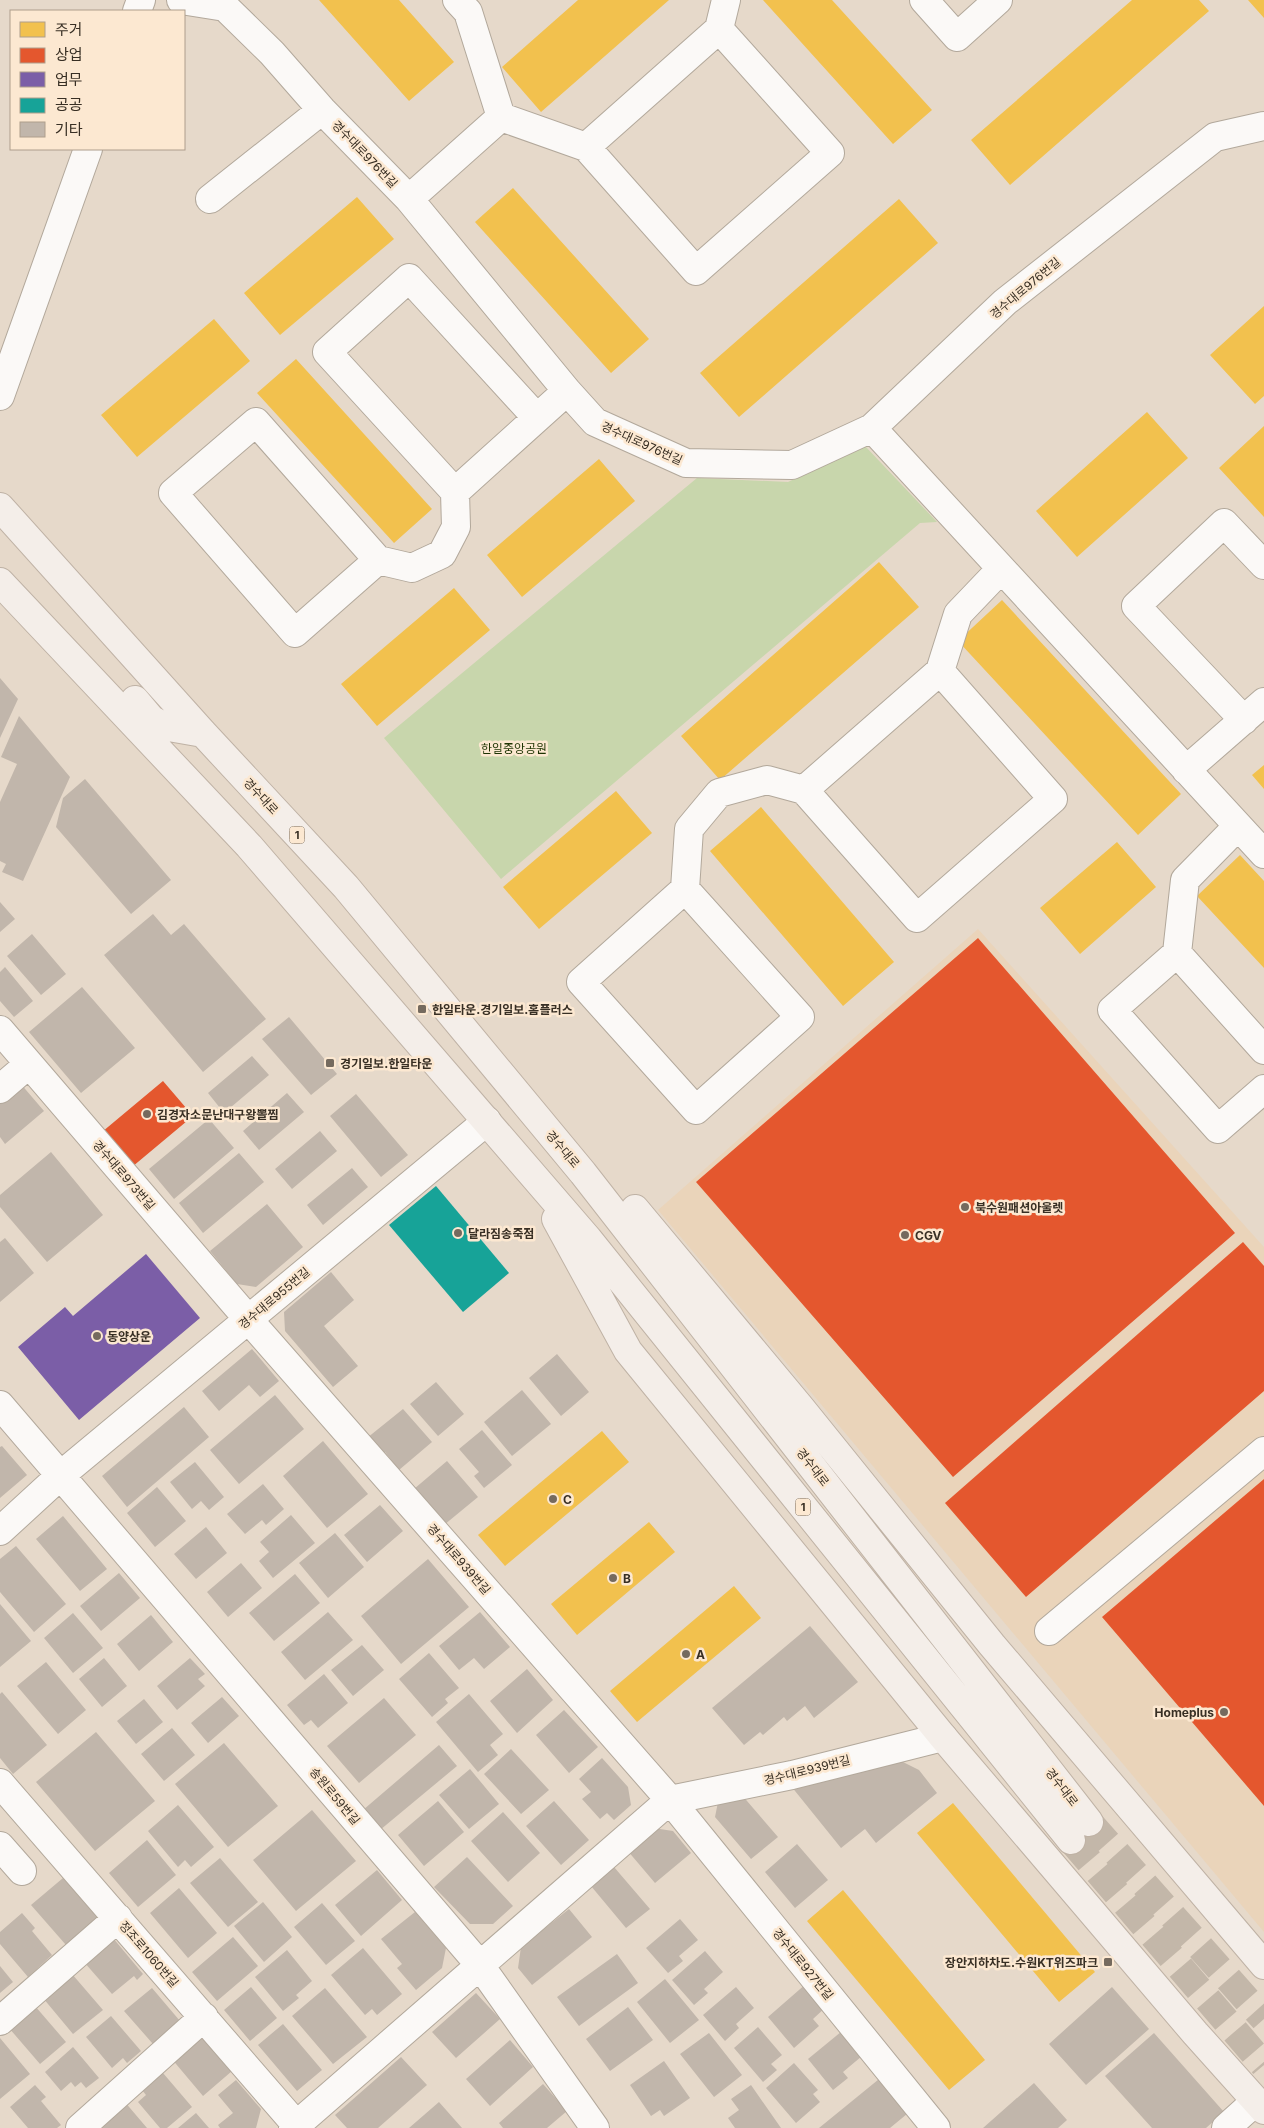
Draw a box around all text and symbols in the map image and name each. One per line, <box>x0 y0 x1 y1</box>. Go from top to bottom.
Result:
legend <box>10 10 185 150</box>
text: 주거 <box>55 20 83 39</box>
text: 상업 <box>55 45 83 64</box>
text: 업무 <box>55 70 83 89</box>
text: 공공 <box>55 95 83 114</box>
street label: 경수대로976번길 <box>329 117 401 191</box>
text: 기타 <box>55 120 83 139</box>
street label: 경수대로976번길 <box>987 254 1063 322</box>
street label: 경수대로976번길 <box>599 418 685 468</box>
park label: 한일중앙공원 <box>481 741 547 756</box>
street label: 경수대로 <box>240 775 282 817</box>
road number: 1 <box>290 826 304 844</box>
place label: 한일타운.경기일보.홈플러스 <box>432 1002 573 1017</box>
marker: 한일타운.경기일보.홈플러스 <box>416 1003 428 1015</box>
place label: 경기일보.한일타운 <box>340 1056 432 1071</box>
marker: 경기일보.한일타운 <box>324 1057 336 1069</box>
place label: 김경자소문난대구왕뽈찜 <box>157 1107 278 1122</box>
marker: 김경자소문난대구왕뽈찜 <box>141 1108 153 1120</box>
street label: 경수대로 <box>543 1127 583 1171</box>
street label: 경수대로973번길 <box>90 1137 158 1213</box>
place label: 북수원패션아울렛 <box>975 1200 1063 1215</box>
marker: 북수원패션아울렛 <box>959 1201 971 1213</box>
place label: 달라짐송죽점 <box>468 1226 534 1241</box>
marker: 달라짐송죽점 <box>452 1227 464 1239</box>
place label: CGV <box>915 1228 942 1243</box>
marker: CGV <box>899 1229 911 1241</box>
street label: 경수대로955번길 <box>235 1264 313 1332</box>
place label: 동양상운 <box>107 1329 151 1344</box>
marker: 동양상운 <box>91 1330 103 1342</box>
street label: 경수대로 <box>793 1445 833 1489</box>
place label: C <box>563 1492 572 1507</box>
marker: C <box>547 1493 559 1505</box>
road number: 1 <box>796 1498 810 1515</box>
street label: 경수대로939번길 <box>424 1521 494 1597</box>
place label: B <box>623 1571 631 1586</box>
marker: B <box>607 1572 619 1584</box>
place label: A <box>696 1647 705 1662</box>
marker: A <box>680 1648 692 1660</box>
place label: Homeplus <box>1155 1705 1214 1720</box>
marker: Homeplus <box>1218 1706 1230 1718</box>
street label: 경수대로939번길 <box>762 1752 852 1788</box>
street label: 송원로59번길 <box>307 1764 363 1828</box>
street label: 경수대로 <box>1042 1765 1082 1809</box>
street label: 정조로1060번길 <box>116 1918 182 1990</box>
street label: 경수대로927번길 <box>770 1925 836 2003</box>
place label: 장안지하차도.수원KT위즈파크 <box>945 1955 1098 1970</box>
marker: 장안지하차도.수원KT위즈파크 <box>1102 1956 1114 1968</box>

